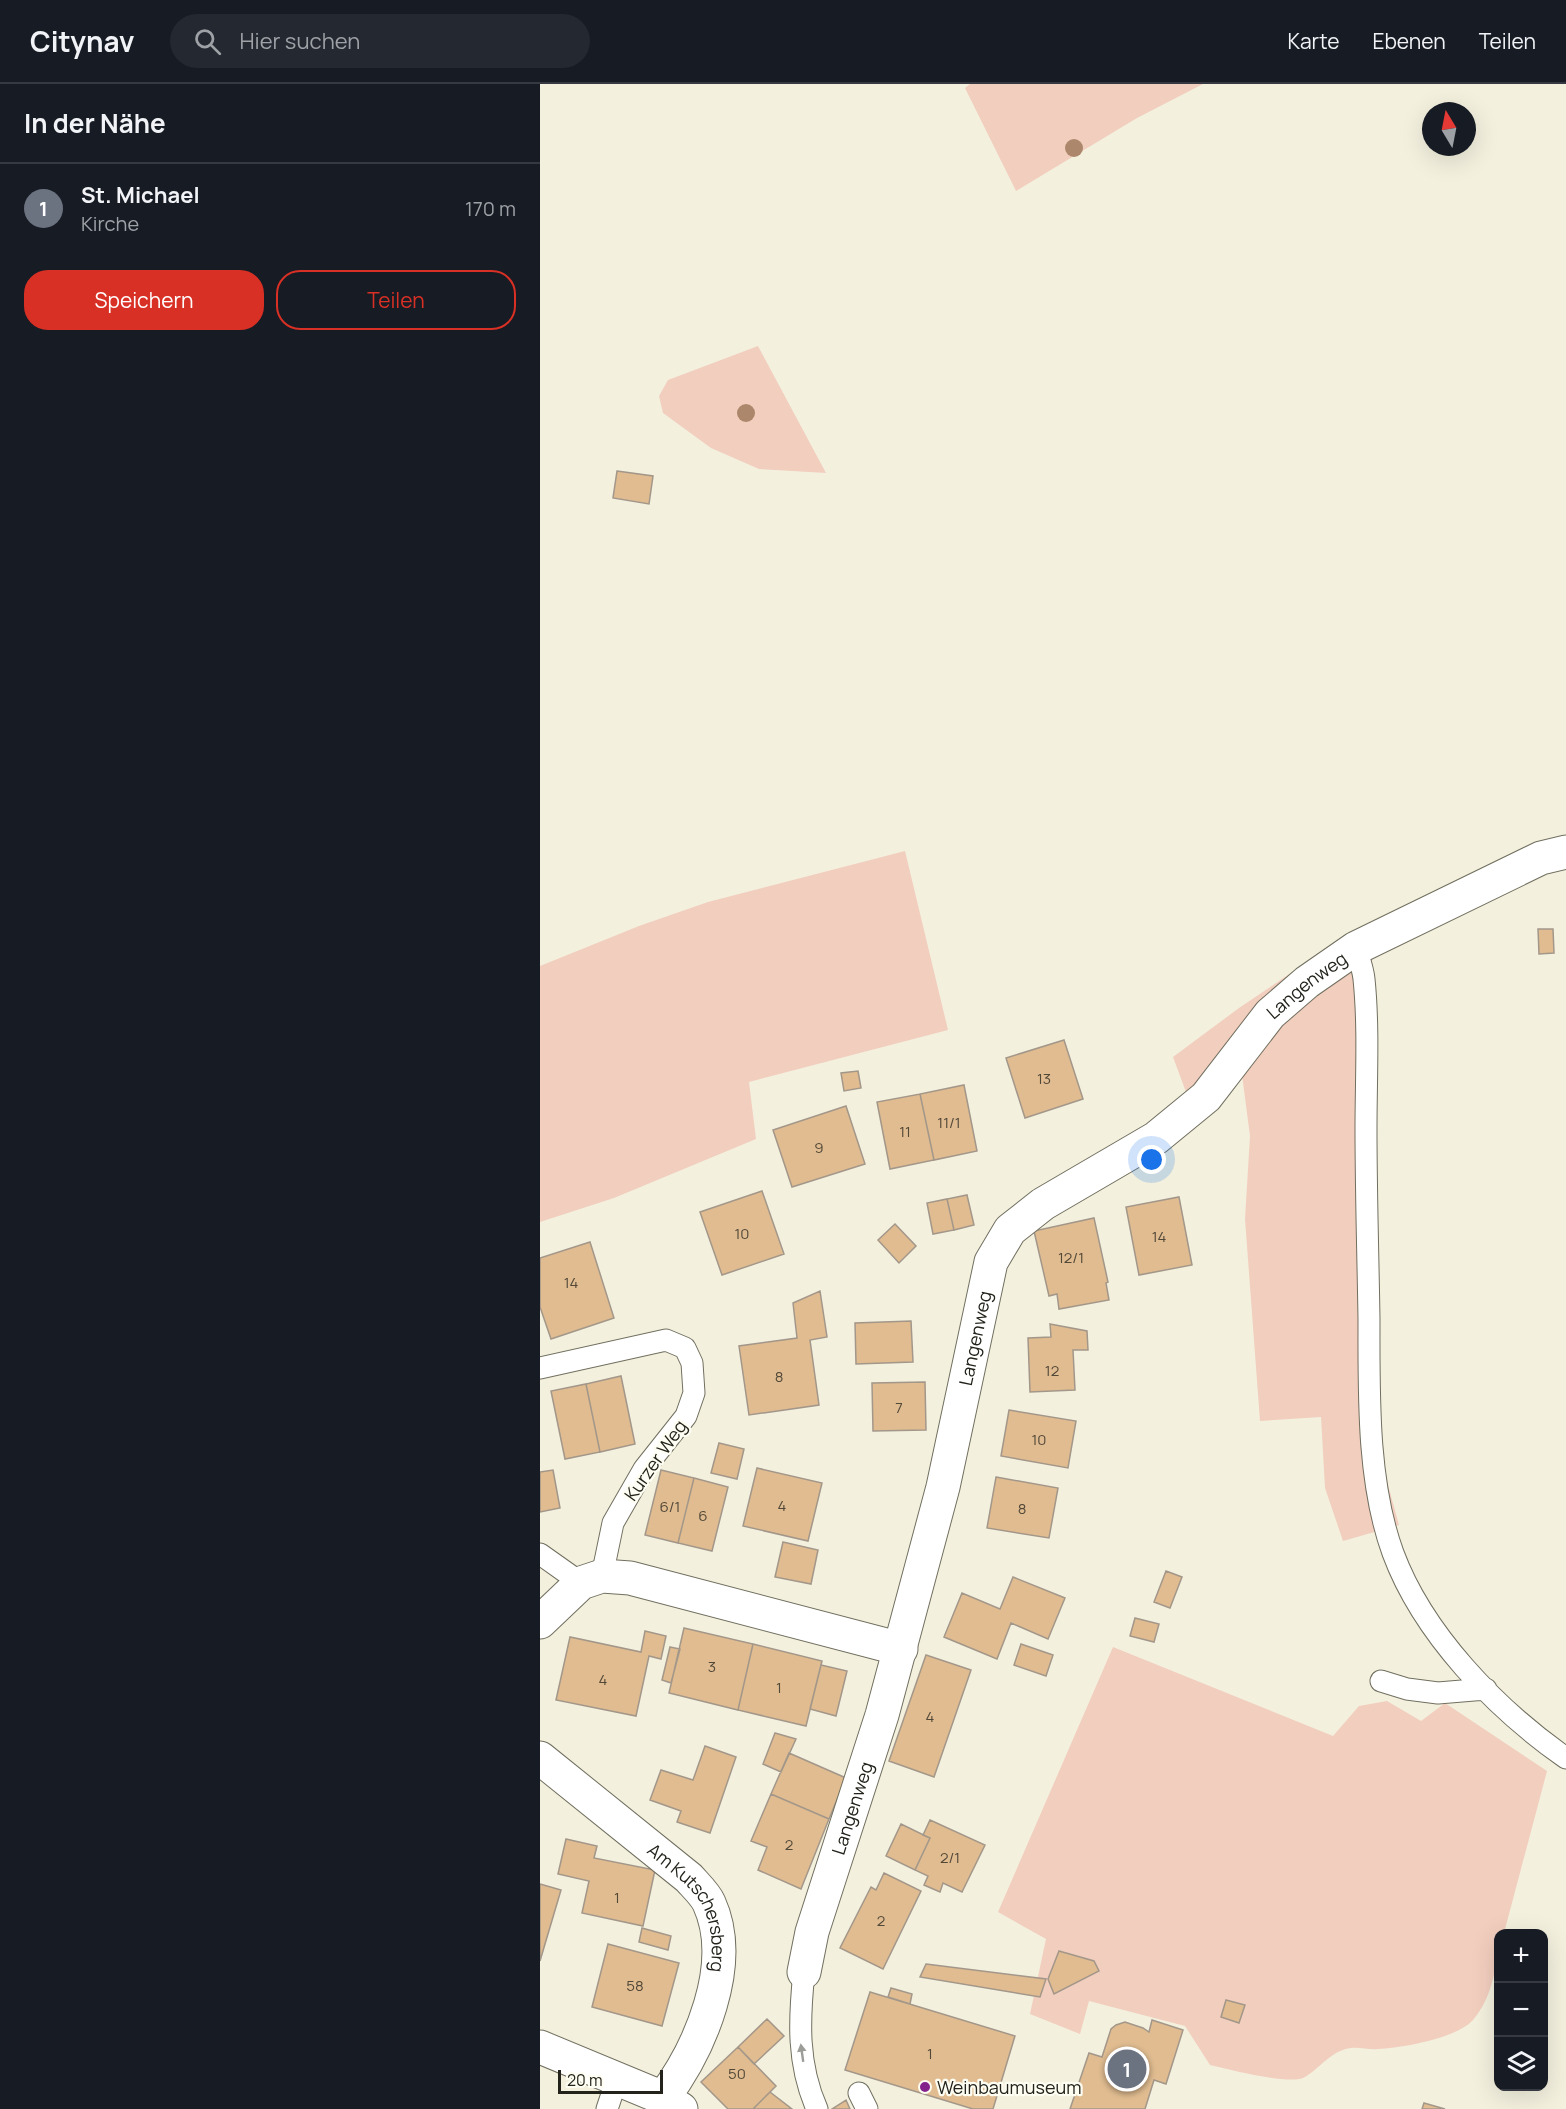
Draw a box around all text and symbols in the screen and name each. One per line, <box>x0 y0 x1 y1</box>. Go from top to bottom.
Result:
search box <box>170 14 590 68</box>
text: Citynav <box>30 22 134 60</box>
icon: search <box>191 25 224 58</box>
text: Hier suchen <box>239 26 360 56</box>
text: Karte <box>1287 27 1339 55</box>
text: Ebenen <box>1372 27 1446 55</box>
text: Teilen <box>1479 27 1536 55</box>
north arrow <box>1422 102 1476 156</box>
text: In der Nähe <box>24 105 166 141</box>
text: St. Michael <box>81 180 200 210</box>
text: 1 <box>39 195 48 222</box>
text: 170 m <box>465 195 516 222</box>
text: Kirche <box>81 210 139 237</box>
button: Speichern <box>24 270 264 330</box>
button: Teilen <box>276 270 516 330</box>
street label: Langenweg <box>1261 946 1351 1024</box>
house number: 13 <box>1037 1068 1051 1089</box>
house number: 11/1 <box>937 1112 961 1133</box>
house number: 11 <box>899 1121 911 1142</box>
house number: 9 <box>814 1137 824 1158</box>
your location <box>1137 1145 1166 1174</box>
house number: 10 <box>735 1223 750 1244</box>
house number: 14 <box>1152 1226 1166 1247</box>
house number: 12/1 <box>1058 1247 1084 1268</box>
house number: 14 <box>564 1272 578 1293</box>
street label: Langenweg <box>953 1289 997 1388</box>
house number: 12 <box>1045 1360 1059 1381</box>
house number: 8 <box>775 1366 783 1387</box>
house number: 7 <box>895 1397 903 1418</box>
street label: Kurzer Weg <box>618 1415 692 1505</box>
house number: 10 <box>1032 1429 1047 1450</box>
house number: 4 <box>778 1495 787 1516</box>
house number: 6/1 <box>660 1496 680 1517</box>
house number: 8 <box>1018 1498 1026 1519</box>
house number: 6 <box>698 1505 708 1526</box>
house number: 3 <box>708 1656 716 1677</box>
house number: 4 <box>599 1669 608 1690</box>
house number: 1 <box>776 1677 782 1698</box>
house number: 4 <box>926 1706 935 1727</box>
street label: Langenweg <box>826 1759 878 1858</box>
house number: 2 <box>785 1834 793 1855</box>
street label: Am Kutschersberg <box>643 1838 731 1974</box>
house number: 2/1 <box>940 1847 960 1868</box>
house number: 1 <box>614 1887 620 1908</box>
house number: 2 <box>877 1910 885 1931</box>
map controls <box>1494 1929 1548 2091</box>
button: + <box>1494 1929 1548 1983</box>
house number: 58 <box>626 1975 644 1996</box>
button: − <box>1494 1983 1548 2037</box>
button: layers <box>1494 2037 1548 2091</box>
one-way arrow <box>798 2043 807 2062</box>
house number: 1 <box>927 2043 933 2064</box>
pin: 1 <box>1108 2046 1146 2092</box>
house number: 50 <box>728 2063 746 2084</box>
scale bar <box>558 2067 663 2094</box>
text: 20 m <box>567 2069 603 2091</box>
place label: Weinbaumuseum <box>937 2075 1081 2099</box>
marker: Weinbaumuseum <box>918 2080 932 2094</box>

